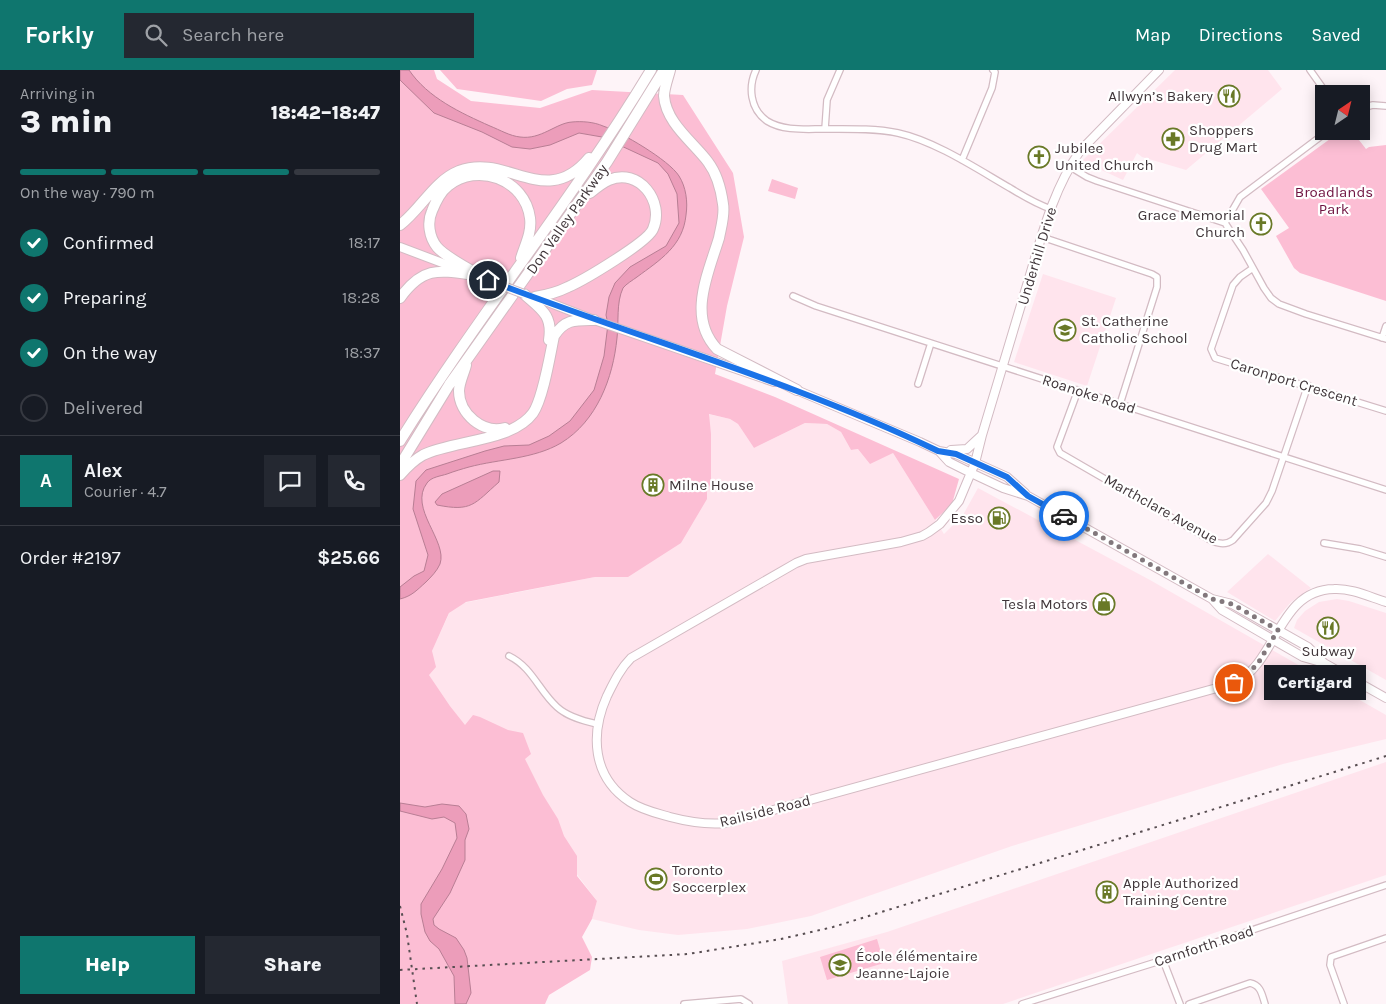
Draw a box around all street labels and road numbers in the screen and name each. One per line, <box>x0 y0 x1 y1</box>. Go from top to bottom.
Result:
street label: Don Valley Parkway <box>522 161 612 277</box>
street label: Underhill Drive <box>1014 205 1060 307</box>
street label: Caronport Crescent <box>1228 354 1360 410</box>
street label: Roanoke Road <box>1040 370 1138 418</box>
street label: Marthclare Avenue <box>1101 470 1221 548</box>
street label: Railside Road <box>718 791 812 831</box>
street label: Carnforth Road <box>1152 921 1256 971</box>

